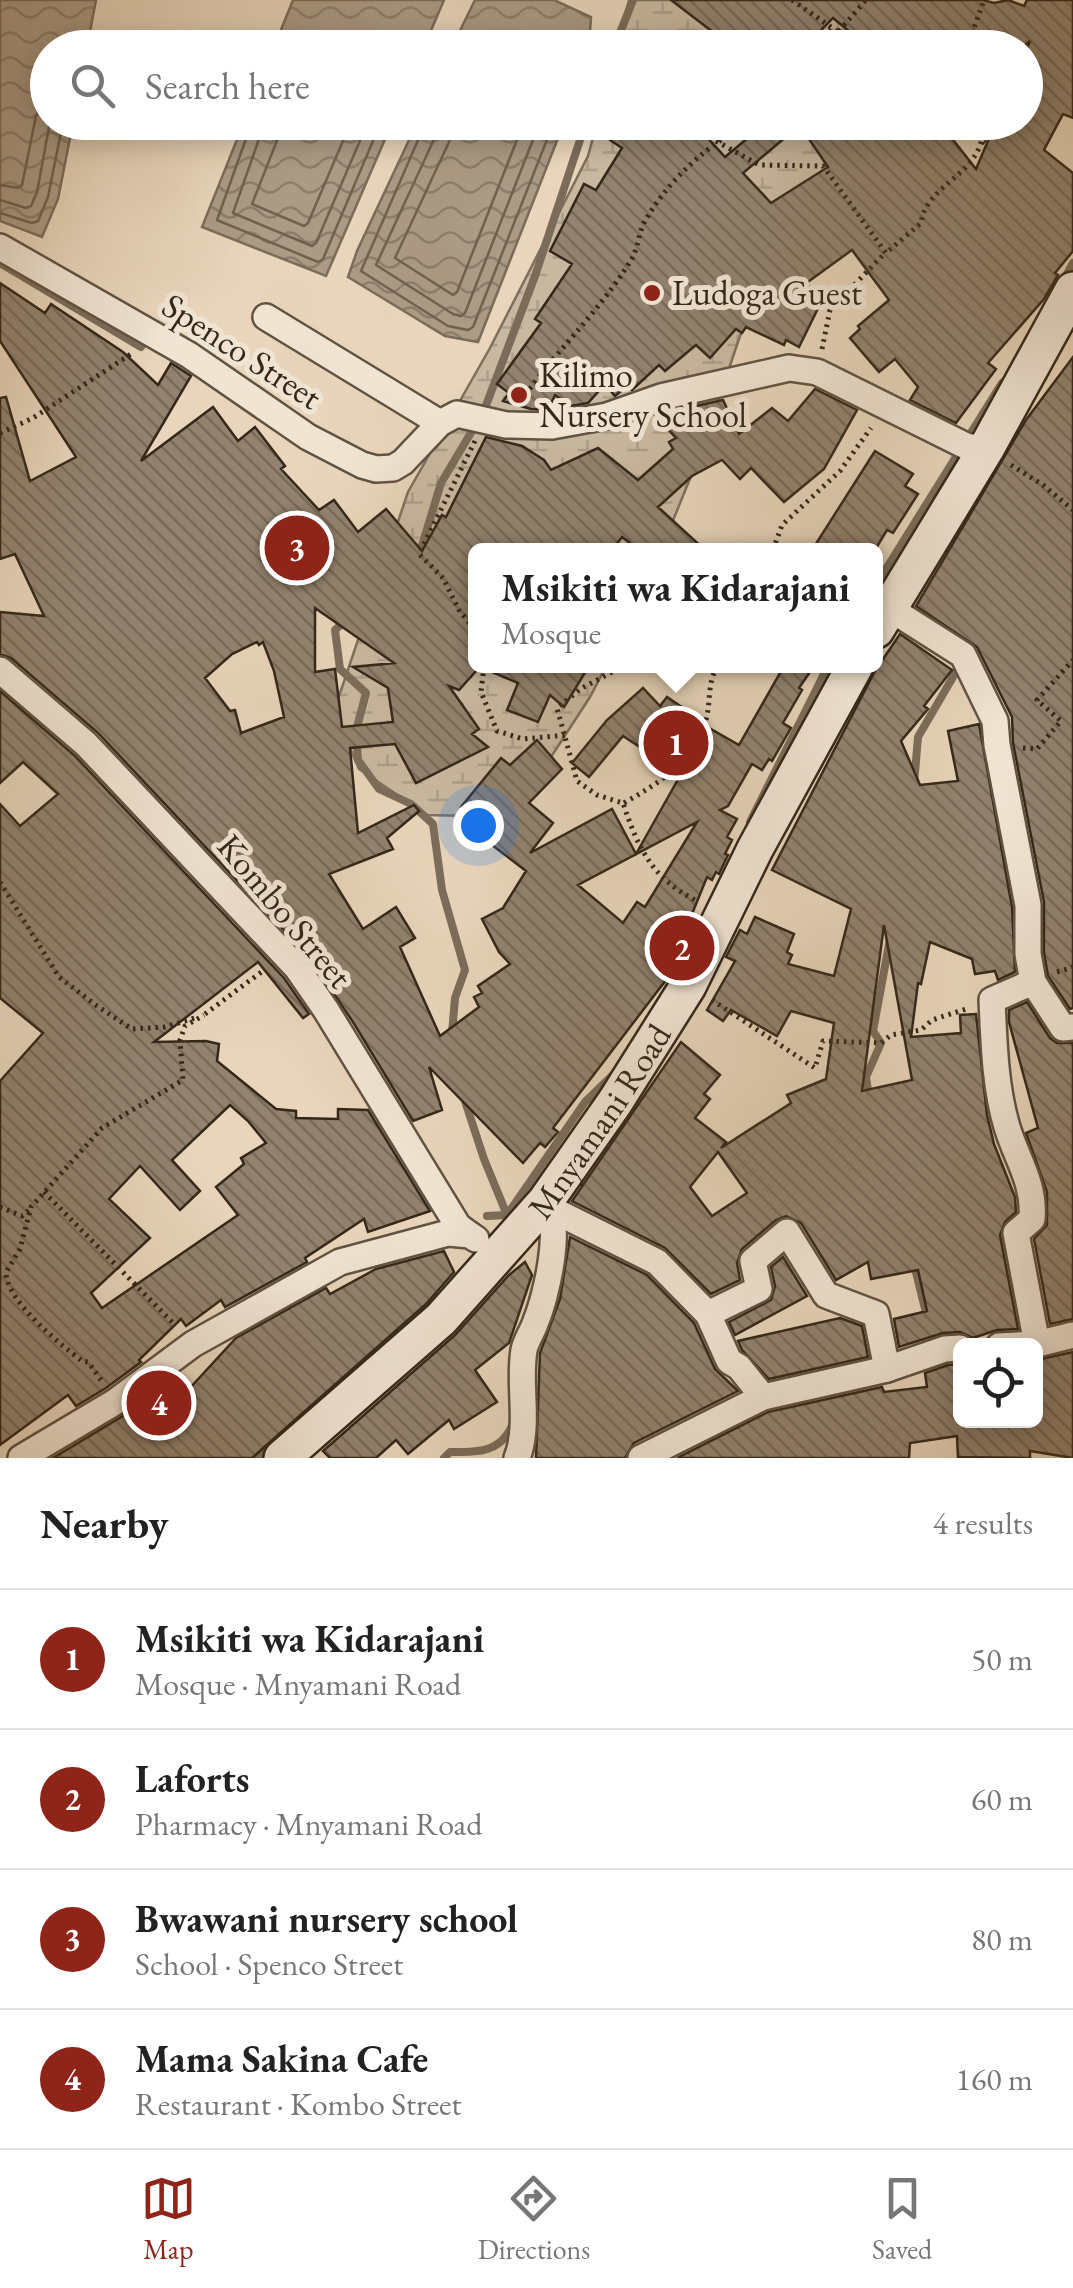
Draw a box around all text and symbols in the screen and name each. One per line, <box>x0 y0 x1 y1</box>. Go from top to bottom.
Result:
search box <box>30 30 1043 140</box>
icon: search <box>65 58 120 113</box>
text: Search here <box>145 61 310 110</box>
place label: Ludoga Guest <box>672 270 862 315</box>
street label: Spenco Street <box>154 282 331 419</box>
marker: Ludoga Guest <box>641 282 663 304</box>
place label: Kilimo Nursery School <box>539 352 747 437</box>
marker: Kilimo Nursery School <box>508 384 530 406</box>
pin: 3 <box>264 510 330 586</box>
popup <box>468 543 883 673</box>
text: Msikiti wa Kidarajani <box>501 563 850 612</box>
text: Mosque <box>501 612 601 654</box>
pin: 1 <box>644 706 708 780</box>
your location <box>453 800 504 851</box>
street label: Kombo Street <box>208 824 363 997</box>
pin: 2 <box>650 910 714 986</box>
street label: Mnyamani Road <box>517 1015 681 1228</box>
map controls <box>953 1338 1043 1428</box>
button: locate <box>953 1338 1043 1428</box>
pin: 4 <box>126 1366 192 1440</box>
text: Nearby <box>40 1496 169 1551</box>
text: 4 results <box>933 1502 1033 1544</box>
text: Msikiti wa Kidarajani <box>135 1614 484 1663</box>
text: 1 <box>64 1638 81 1680</box>
text: 50 m <box>971 1638 1033 1680</box>
text: Mosque · Mnyamani Road <box>135 1663 461 1705</box>
text: Laforts <box>135 1754 249 1803</box>
text: 2 <box>64 1778 81 1820</box>
text: 60 m <box>971 1778 1033 1820</box>
text: Pharmacy · Mnyamani Road <box>135 1803 482 1845</box>
text: Bwawani nursery school <box>135 1894 518 1943</box>
text: 3 <box>64 1918 81 1960</box>
text: 80 m <box>971 1918 1033 1960</box>
text: School · Spenco Street <box>135 1943 403 1985</box>
text: Mama Sakina Cafe <box>135 2034 428 2083</box>
text: 4 <box>64 2058 81 2100</box>
text: 160 m <box>956 2058 1033 2100</box>
text: Restaurant · Kombo Street <box>135 2083 461 2125</box>
tab: Map <box>141 2171 196 2267</box>
tab: Directions <box>478 2171 590 2267</box>
tab: Saved <box>872 2171 932 2267</box>

